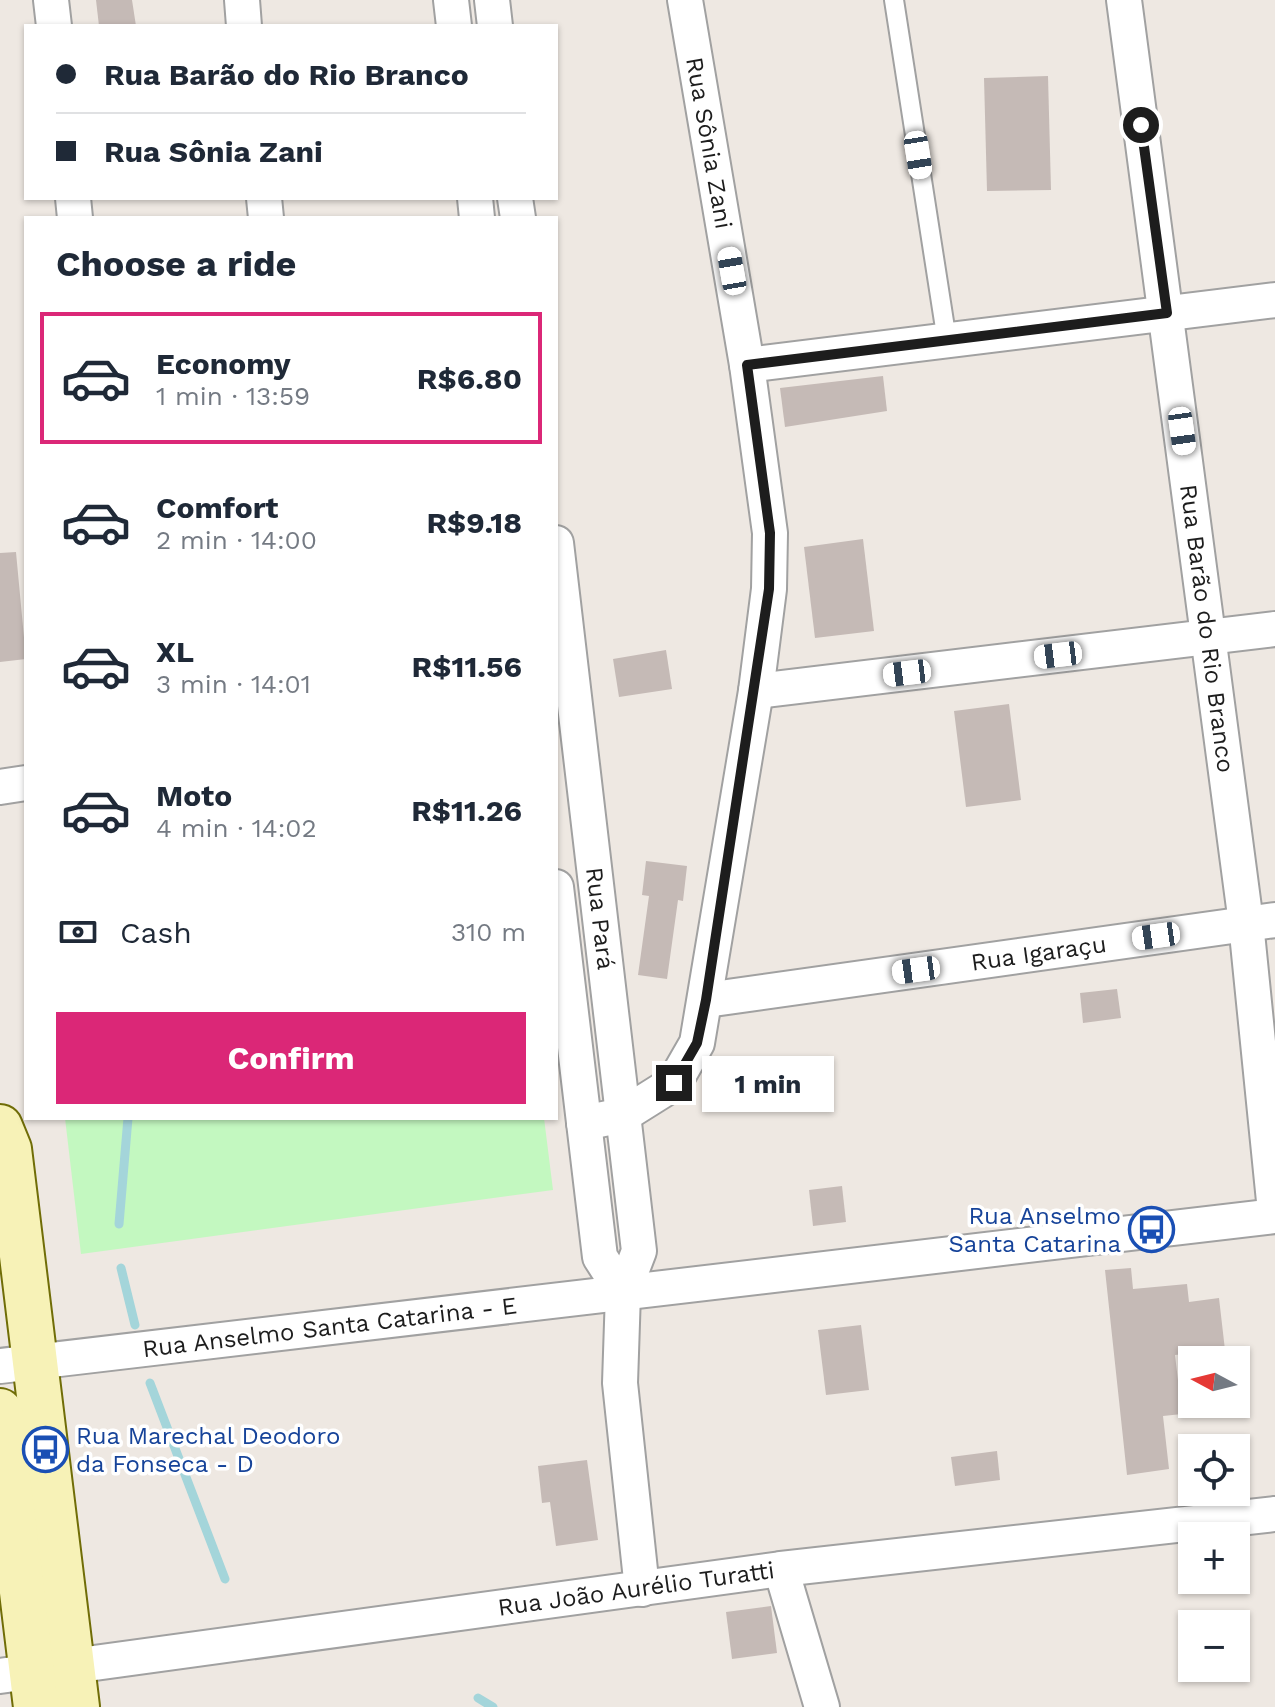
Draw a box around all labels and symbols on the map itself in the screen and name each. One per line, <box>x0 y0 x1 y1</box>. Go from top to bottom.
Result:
street label: Rua Sônia Zani <box>680 55 738 231</box>
route start <box>1123 107 1159 143</box>
car <box>902 129 934 181</box>
car <box>716 245 748 297</box>
car <box>1167 406 1197 456</box>
street label: Rua Barão do Rio Branco <box>1174 483 1240 774</box>
car <box>1033 640 1083 670</box>
car <box>882 658 932 688</box>
street label: Rua Pará <box>580 866 620 971</box>
car <box>1131 921 1181 951</box>
street label: Rua Igaraçu <box>969 930 1108 977</box>
car <box>891 955 941 985</box>
callout: 1 min <box>702 1055 834 1111</box>
route end <box>656 1065 692 1101</box>
place label: Rua Anselmo Santa Catarina <box>948 1202 1121 1258</box>
bus stop icon: Rua Anselmo Santa Catarina <box>1128 1206 1176 1254</box>
street label: Rua Anselmo Santa Catarina - E <box>141 1291 519 1363</box>
north arrow <box>1178 1346 1250 1418</box>
place label: Rua Marechal Deodoro da Fonseca - D <box>76 1422 340 1478</box>
bus stop icon: Rua Marechal Deodoro da Fonseca - D <box>21 1426 69 1474</box>
street label: Rua João Aurélio Turatti <box>496 1556 776 1622</box>

